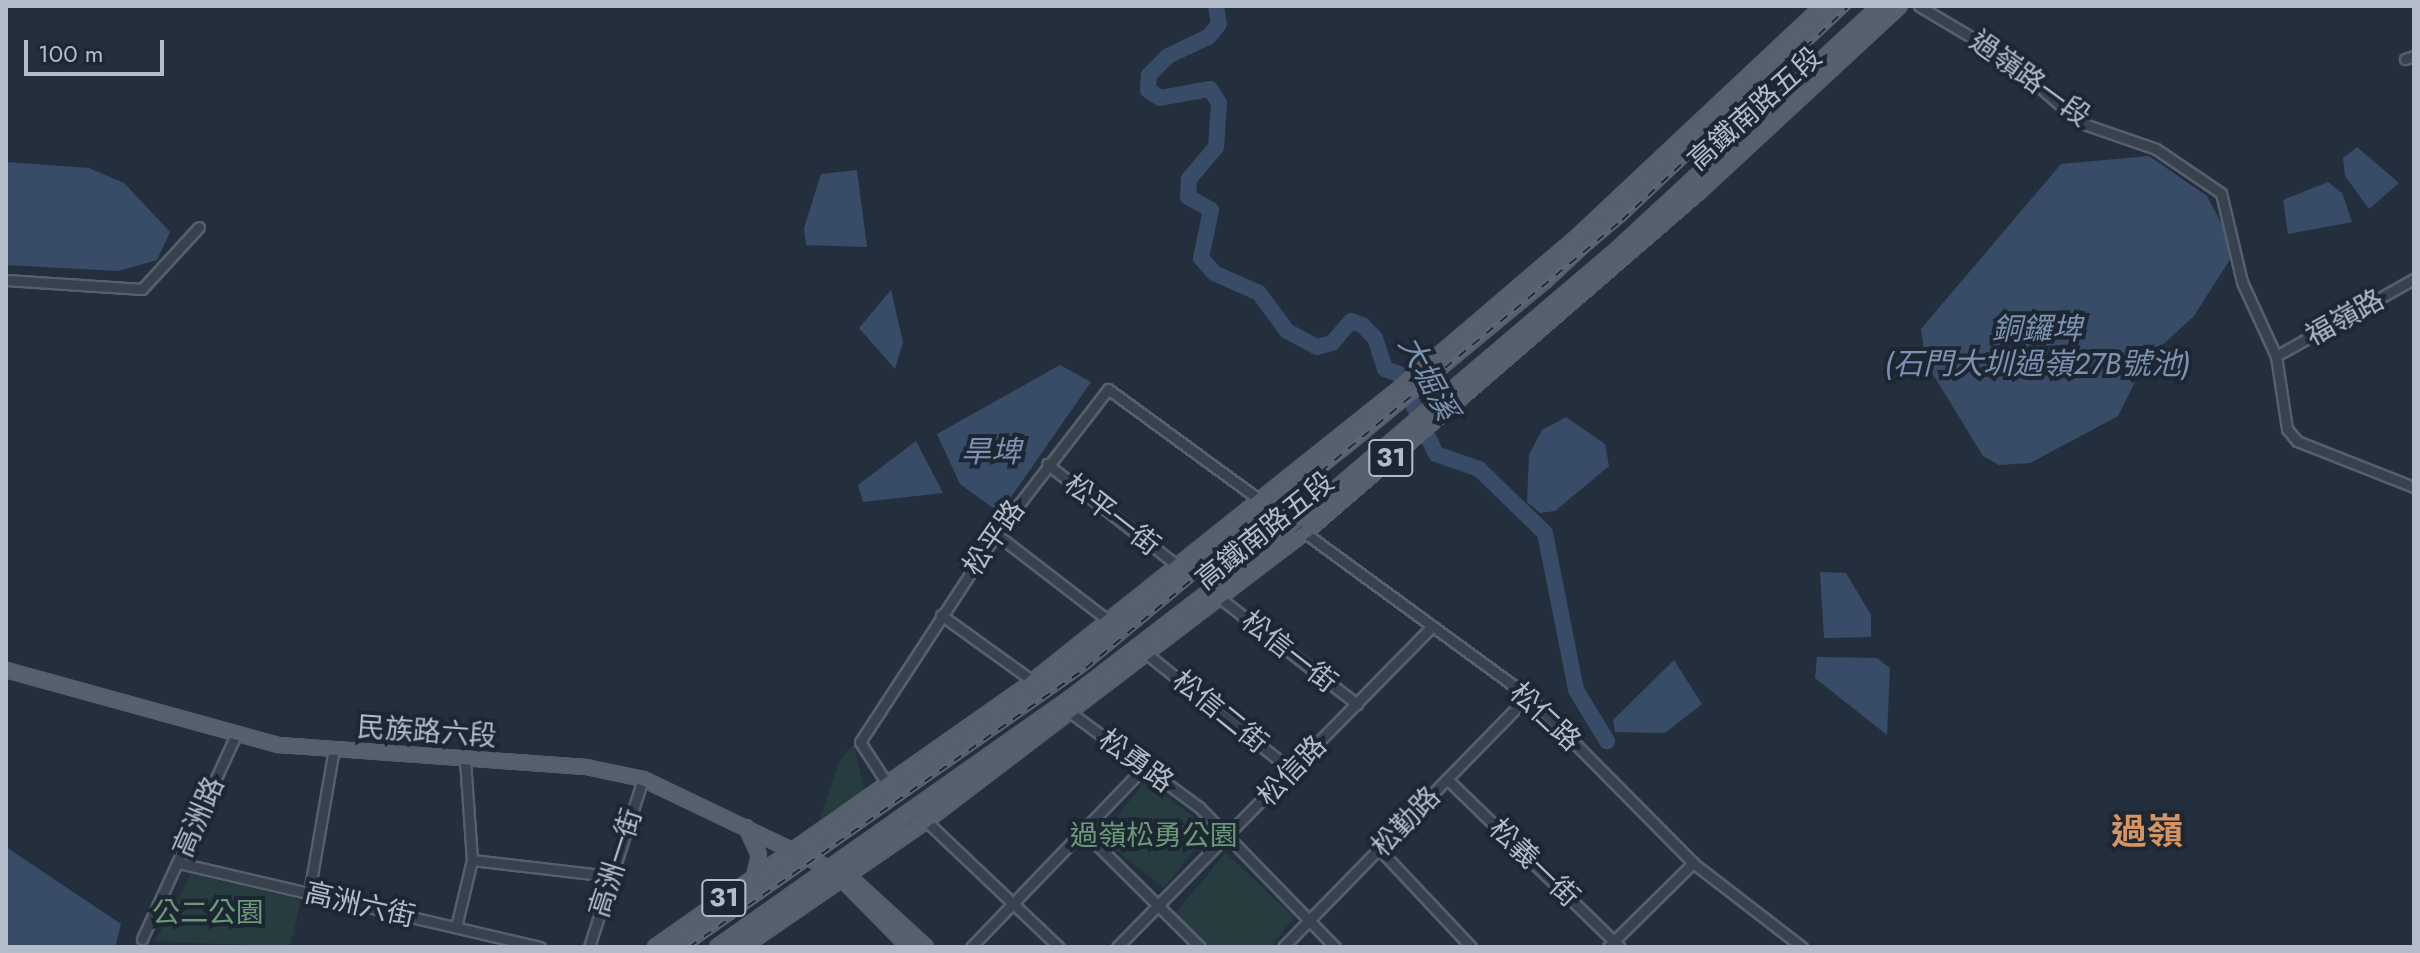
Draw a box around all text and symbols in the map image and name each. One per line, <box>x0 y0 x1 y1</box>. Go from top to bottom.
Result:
scale bar <box>28 24 168 74</box>
street label: 過嶺路一段 <box>1963 24 2097 134</box>
text: 100 m <box>38 36 104 71</box>
street label: 高鐵南路五段 <box>1681 40 1829 178</box>
street label: 福嶺路 <box>2300 283 2390 353</box>
water label: 銅鑼埤 (石門大圳過嶺27B號池) <box>1884 311 2190 382</box>
water label: 大堀溪 <box>1391 330 1465 426</box>
water label: 旱埤 <box>961 434 1021 470</box>
road number: 31 <box>1367 436 1415 480</box>
street label: 高鐵南路五段 <box>1189 465 1341 597</box>
street label: 松平一街 <box>1058 467 1166 563</box>
street label: 松平路 <box>956 494 1032 582</box>
street label: 松信一街 <box>1235 604 1343 700</box>
street label: 松信二街 <box>1166 664 1274 760</box>
street label: 松仁路 <box>1503 676 1587 758</box>
street label: 民族路六段 <box>356 710 498 754</box>
street label: 松勇路 <box>1092 723 1180 799</box>
street label: 松信路 <box>1251 729 1333 813</box>
street label: 高洲路 <box>167 772 231 862</box>
street label: 松勤路 <box>1365 780 1447 864</box>
street label: 高洲一街 <box>583 805 649 921</box>
district label: 過嶺 <box>2111 810 2183 854</box>
street label: 松義一街 <box>1482 812 1586 914</box>
park label: 過嶺松勇公園 <box>1070 819 1238 853</box>
street label: 高洲六街 <box>302 876 418 934</box>
road number: 31 <box>700 876 748 920</box>
park label: 公二公園 <box>152 896 264 930</box>

